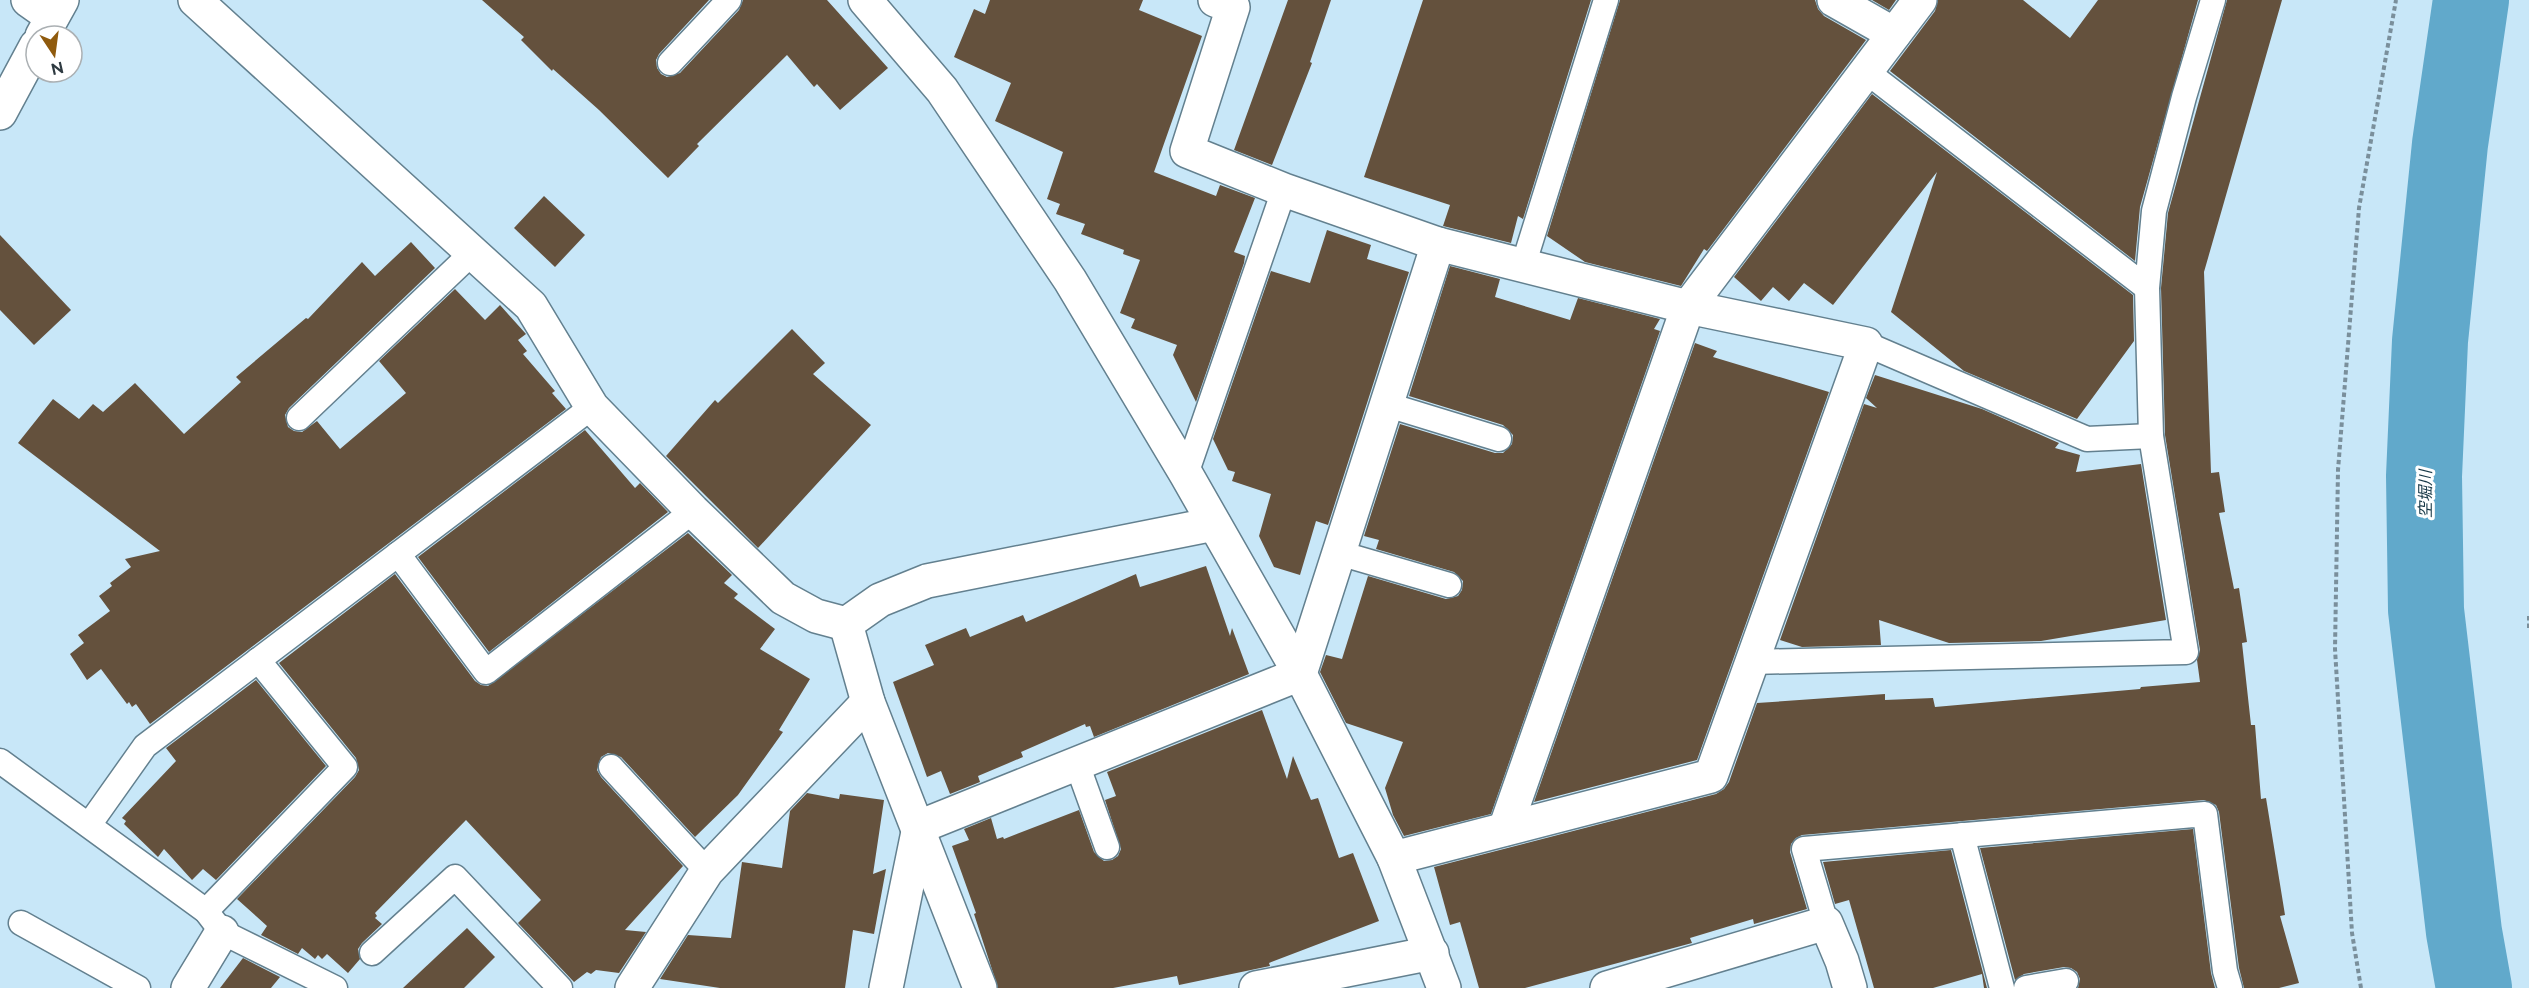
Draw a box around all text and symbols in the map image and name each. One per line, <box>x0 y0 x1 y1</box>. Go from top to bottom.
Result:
north arrow <box>24 24 84 84</box>
text: N <box>49 57 65 79</box>
water label: 空堀川 <box>2416 468 2435 518</box>

